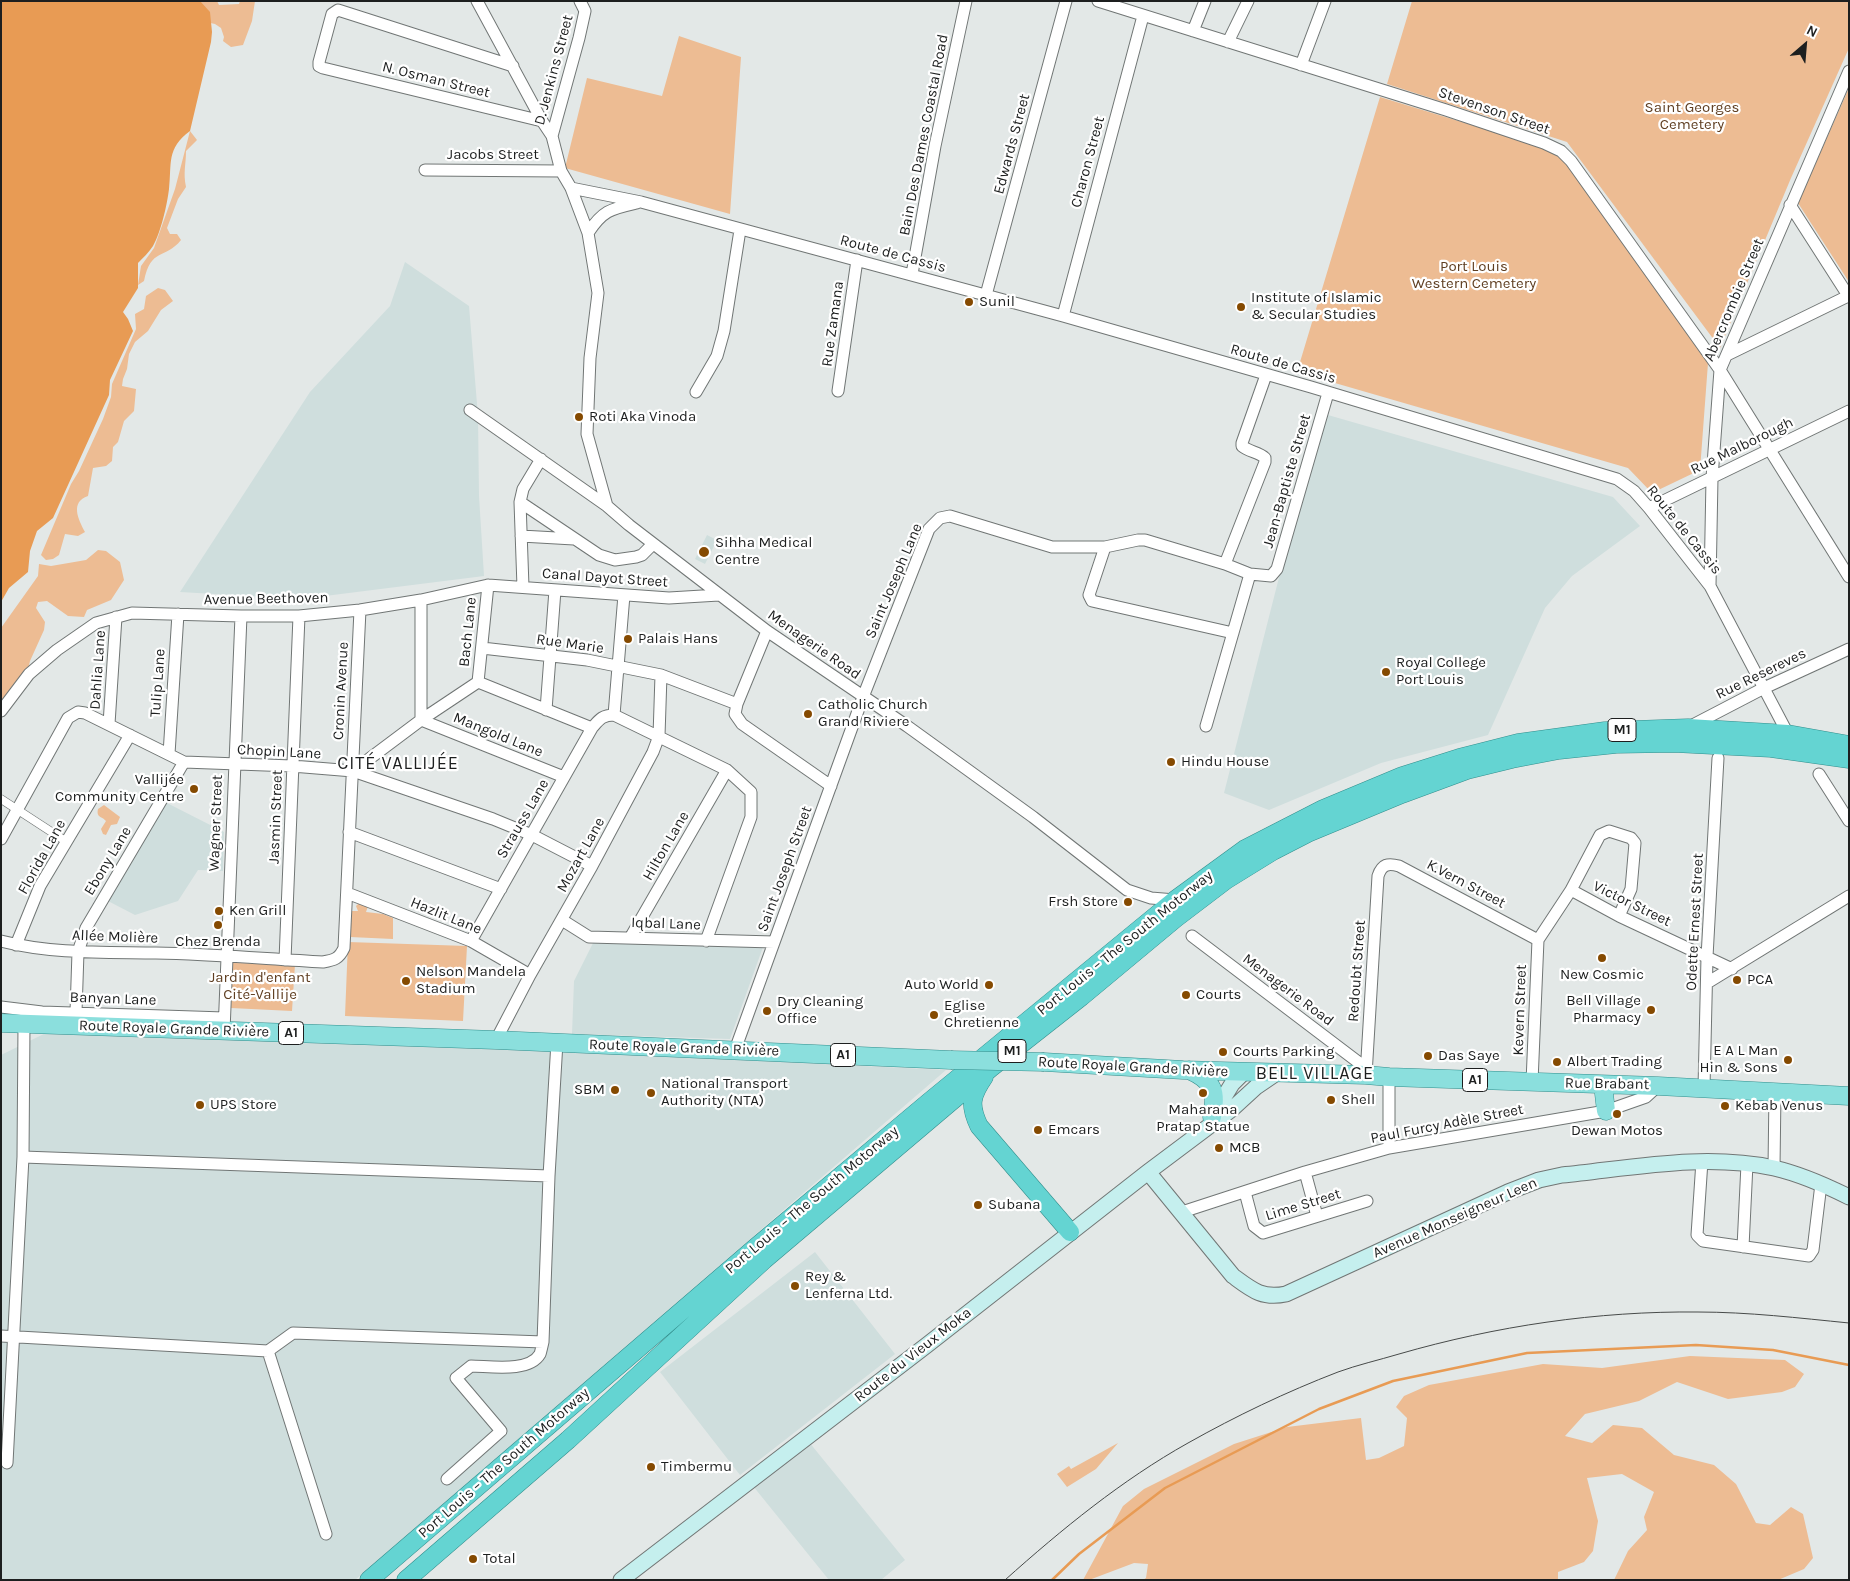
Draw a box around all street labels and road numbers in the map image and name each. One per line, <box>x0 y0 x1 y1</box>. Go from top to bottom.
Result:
street label: D. Jenkins Street <box>531 13 577 127</box>
street label: Bain Des Dames Coastal Road <box>896 33 952 237</box>
street label: N. Osman Street <box>380 58 492 102</box>
street label: Stevenson Street <box>1436 84 1552 138</box>
street label: Edwards Street <box>990 92 1034 196</box>
street label: Charon Street <box>1067 114 1109 210</box>
street label: Jacobs Street <box>447 146 539 164</box>
street label: Route de Cassis <box>838 231 948 277</box>
street label: Abercrombie Street <box>1700 236 1768 364</box>
street label: Rue Zamana <box>818 280 848 368</box>
street label: Route de Cassis <box>1228 340 1338 388</box>
street label: Jean-Baptiste Street <box>1259 412 1315 550</box>
street label: Rue Malborough <box>1688 413 1796 479</box>
street label: Route de Cassis <box>1643 482 1725 578</box>
street label: Saint Joseph Lane <box>862 521 926 641</box>
street label: Canal Dayot Street <box>541 565 669 591</box>
street label: Avenue Beethoven <box>203 589 329 609</box>
street label: Bach Lane <box>455 596 481 668</box>
street label: Menagerie Road <box>764 606 864 684</box>
street label: Dahlia Lane <box>86 630 110 710</box>
street label: Rue Marie <box>535 630 605 658</box>
street label: Cronin Avenue <box>329 641 353 741</box>
street label: Rue Resereves <box>1713 644 1809 704</box>
street label: Tulip Lane <box>147 648 169 718</box>
street label: Mangold Lane <box>450 709 546 761</box>
road number: M1 <box>1608 718 1636 742</box>
street label: Chopin Lane <box>236 741 322 763</box>
street label: Jasmin Street <box>265 769 287 865</box>
street label: Wagner Street <box>205 774 227 872</box>
street label: Strauss Lane <box>493 776 553 862</box>
street label: Saint Joseph Street <box>754 804 816 934</box>
street label: Hilton Lane <box>639 808 693 884</box>
street label: Mozart Lane <box>553 814 609 896</box>
street label: Florida Lane <box>14 816 70 898</box>
street label: Ebony Lane <box>80 823 136 899</box>
street label: Odette Ernest Street <box>1682 853 1708 991</box>
street label: K.Vern Street <box>1424 856 1508 912</box>
street label: Port Louis – The South Motorway <box>1034 867 1216 1019</box>
street label: Victor Street <box>1590 877 1674 931</box>
street label: Hazlit Lane <box>408 894 484 938</box>
street label: Iqbal Lane <box>631 914 701 934</box>
street label: Redoubt Street <box>1344 919 1370 1023</box>
street label: Allée Molière <box>72 926 158 948</box>
street label: Menagerie Road <box>1239 950 1337 1030</box>
street label: Kevern Street <box>1509 964 1531 1056</box>
street label: Banyan Lane <box>69 988 157 1010</box>
street label: Route Royale Grande Rivière <box>78 1017 270 1041</box>
road number: A1 <box>278 1021 304 1044</box>
street label: Route Royale Grande Rivière <box>588 1036 780 1060</box>
road number: M1 <box>998 1040 1026 1062</box>
road number: A1 <box>830 1044 856 1066</box>
street label: Route Royale Grande Rivière <box>1037 1053 1229 1081</box>
road number: A1 <box>1462 1068 1488 1092</box>
street label: Rue Brabant <box>1565 1074 1649 1094</box>
street label: Paul Furcy Adèle Street <box>1369 1100 1525 1148</box>
street label: Port Louis – The South Motorway <box>722 1122 902 1278</box>
street label: Avenue Monseigneur Leen <box>1370 1174 1540 1262</box>
street label: Lime Street <box>1263 1185 1343 1225</box>
street label: Route du Vieux Moka <box>851 1304 975 1406</box>
street label: Port Louis – The South Motorway <box>415 1384 593 1542</box>

